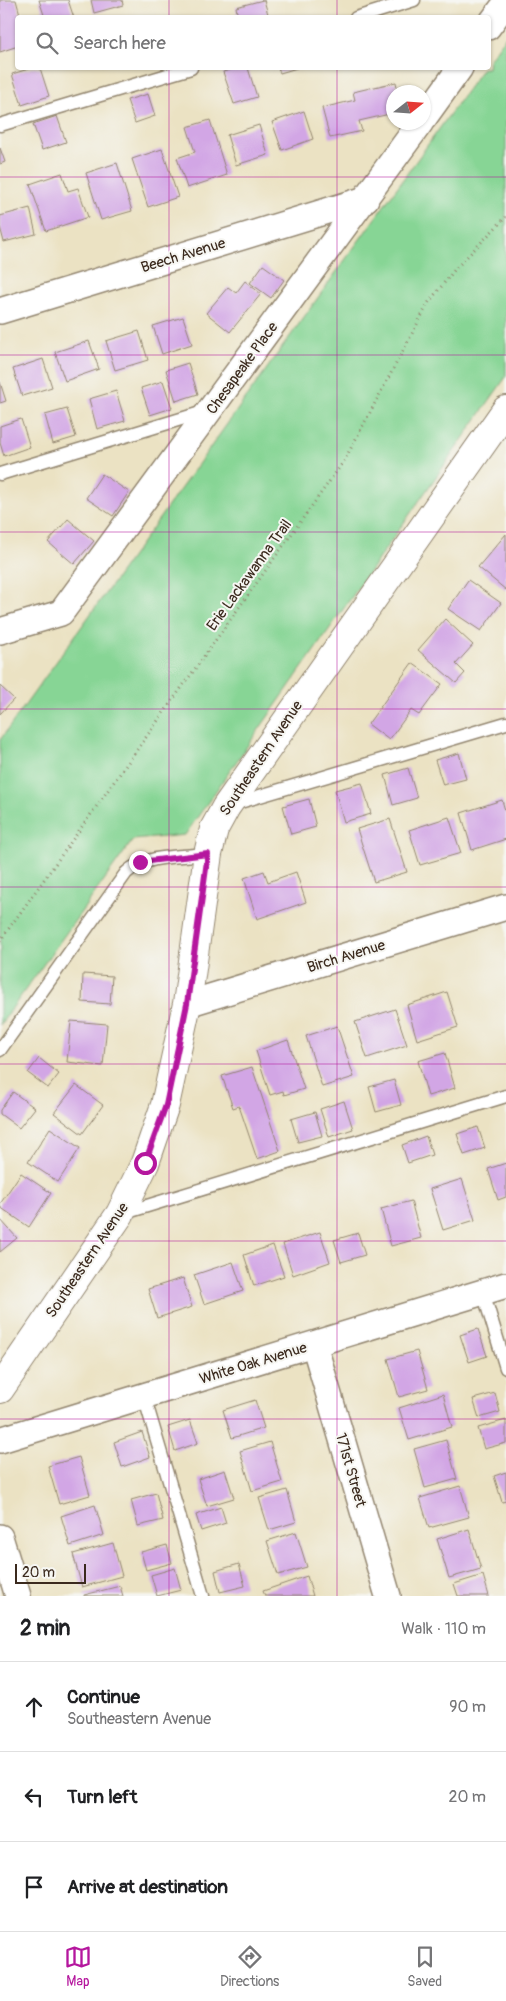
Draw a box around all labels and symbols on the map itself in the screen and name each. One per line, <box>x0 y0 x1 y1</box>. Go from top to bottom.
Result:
north arrow <box>386 85 431 130</box>
street label: Beech Avenue <box>139 233 228 277</box>
street label: Chesapeake Place <box>203 318 283 418</box>
street label: Erie Lackawanna Trail <box>203 516 296 635</box>
street label: Southeastern Avenue <box>216 696 307 820</box>
route end <box>129 851 152 874</box>
street label: Birch Avenue <box>305 935 388 977</box>
route start <box>134 1152 157 1175</box>
street label: Southeastern Avenue <box>42 1198 133 1322</box>
street label: White Oak Avenue <box>197 1338 310 1389</box>
street label: 171st Street <box>331 1431 370 1510</box>
scale bar <box>15 1561 86 1584</box>

